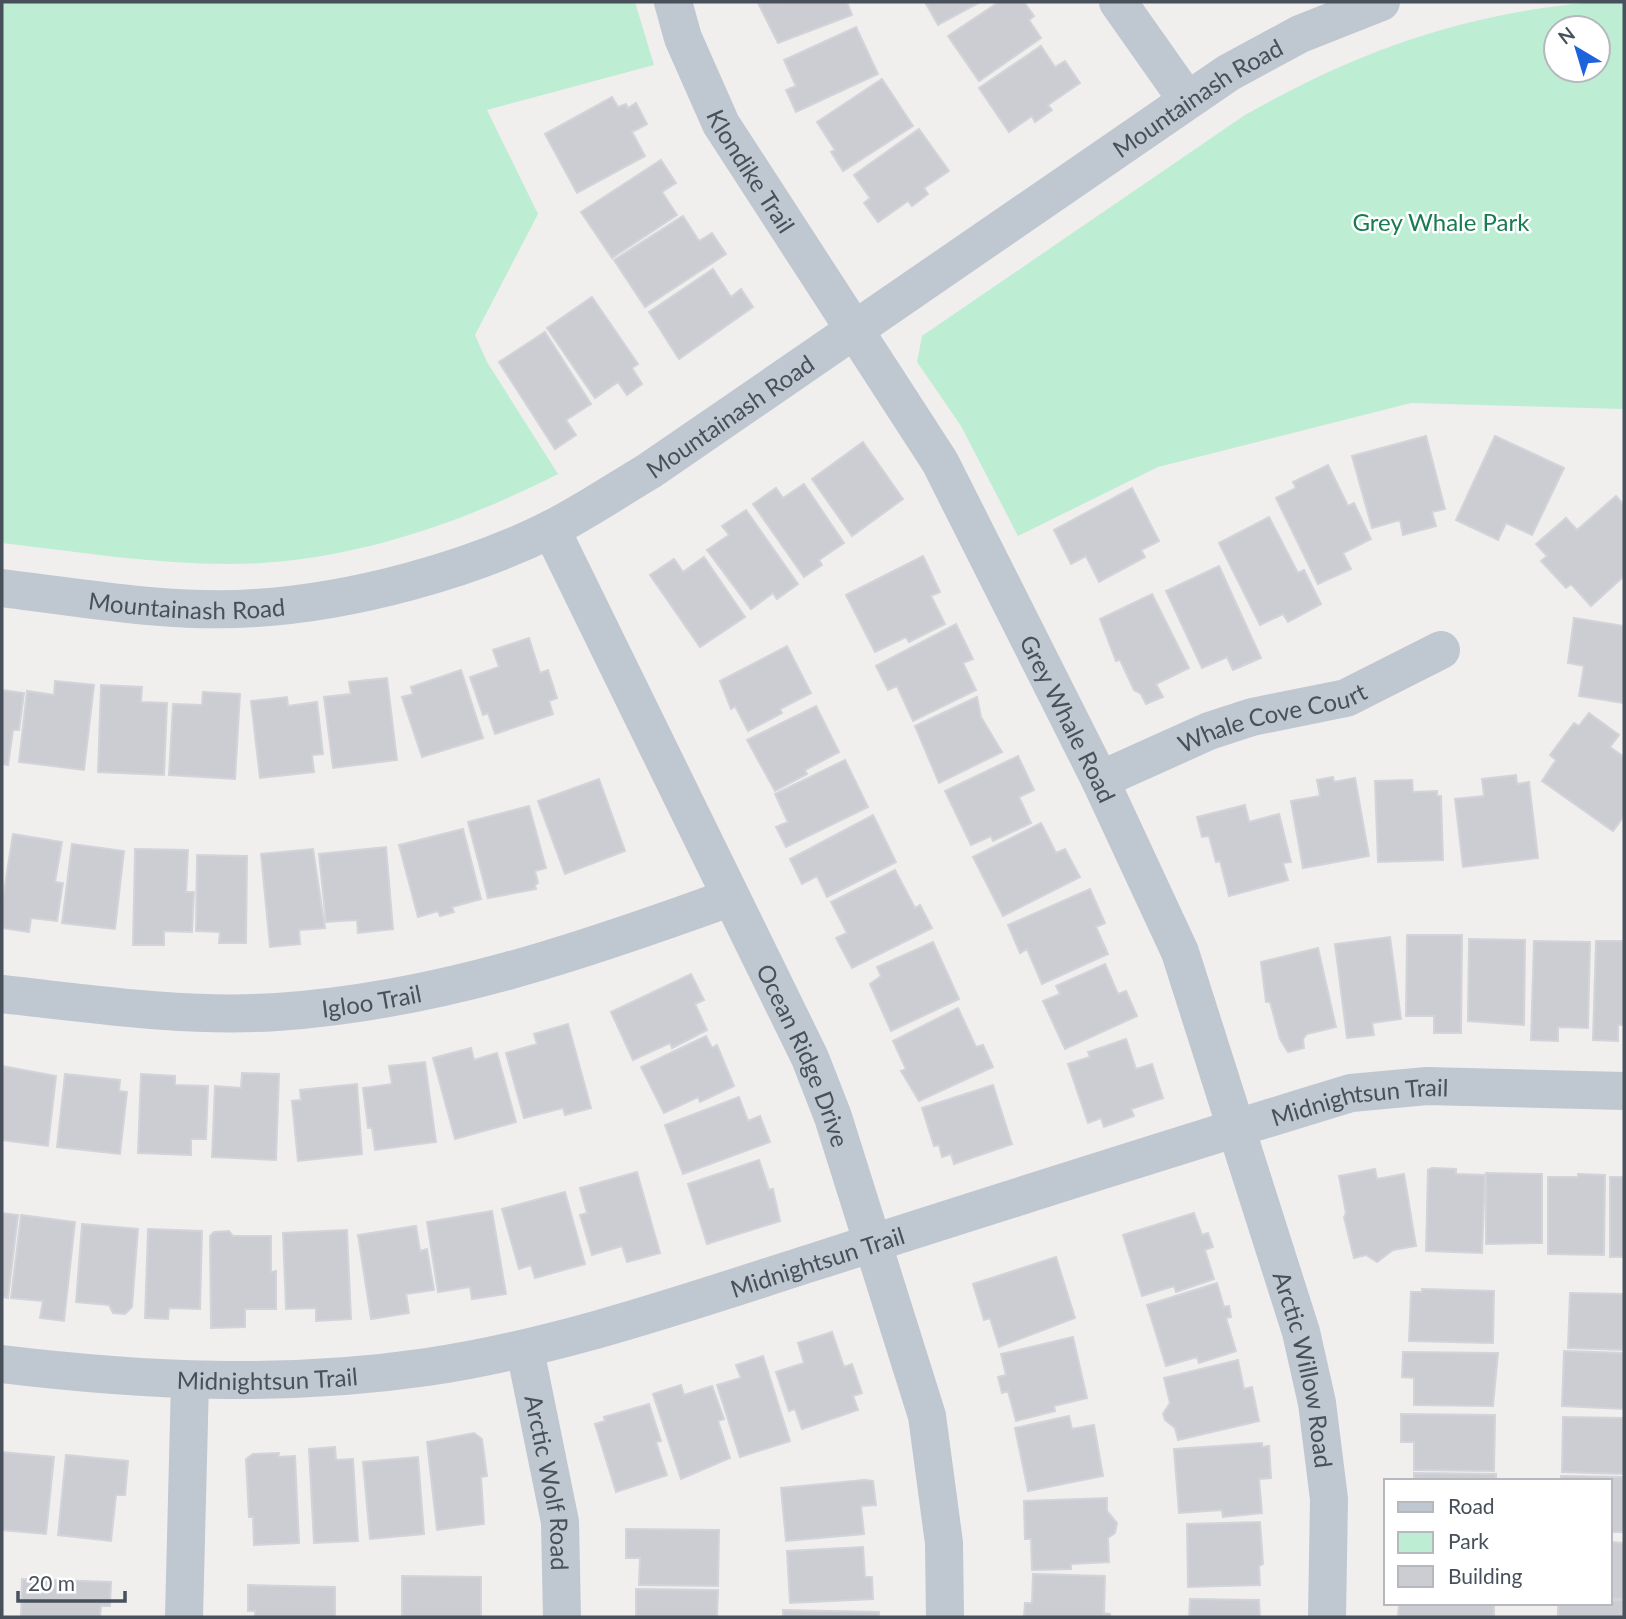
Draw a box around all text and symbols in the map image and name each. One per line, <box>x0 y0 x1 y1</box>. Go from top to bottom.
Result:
north arrow <box>1542 14 1612 84</box>
text: N <box>1553 22 1579 49</box>
street label: Mountainash Road <box>1107 32 1287 163</box>
street label: Klondike Trail <box>702 105 802 238</box>
park label: Grey Whale Park <box>1353 207 1530 236</box>
street label: Mountainash Road <box>640 348 819 483</box>
street label: Mountainash Road <box>87 585 286 624</box>
street label: Grey Whale Road <box>1015 630 1123 807</box>
street label: Whale Cove Court <box>1173 676 1371 758</box>
street label: Ocean Ridge Drive <box>751 959 856 1150</box>
street label: Igloo Trail <box>320 978 424 1022</box>
street label: Midnightsun Trail <box>1267 1071 1449 1131</box>
street label: Midnightsun Trail <box>727 1220 908 1302</box>
street label: Arctic Willow Road <box>1268 1267 1339 1469</box>
street label: Midnightsun Trail <box>176 1361 359 1395</box>
street label: Arctic Wolf Road <box>520 1392 576 1571</box>
legend <box>1384 1479 1612 1605</box>
text: Road <box>1448 1493 1495 1518</box>
text: Park <box>1448 1528 1489 1553</box>
scale bar <box>18 1560 124 1604</box>
text: Building <box>1448 1563 1523 1588</box>
text: 20 m <box>28 1570 75 1595</box>

